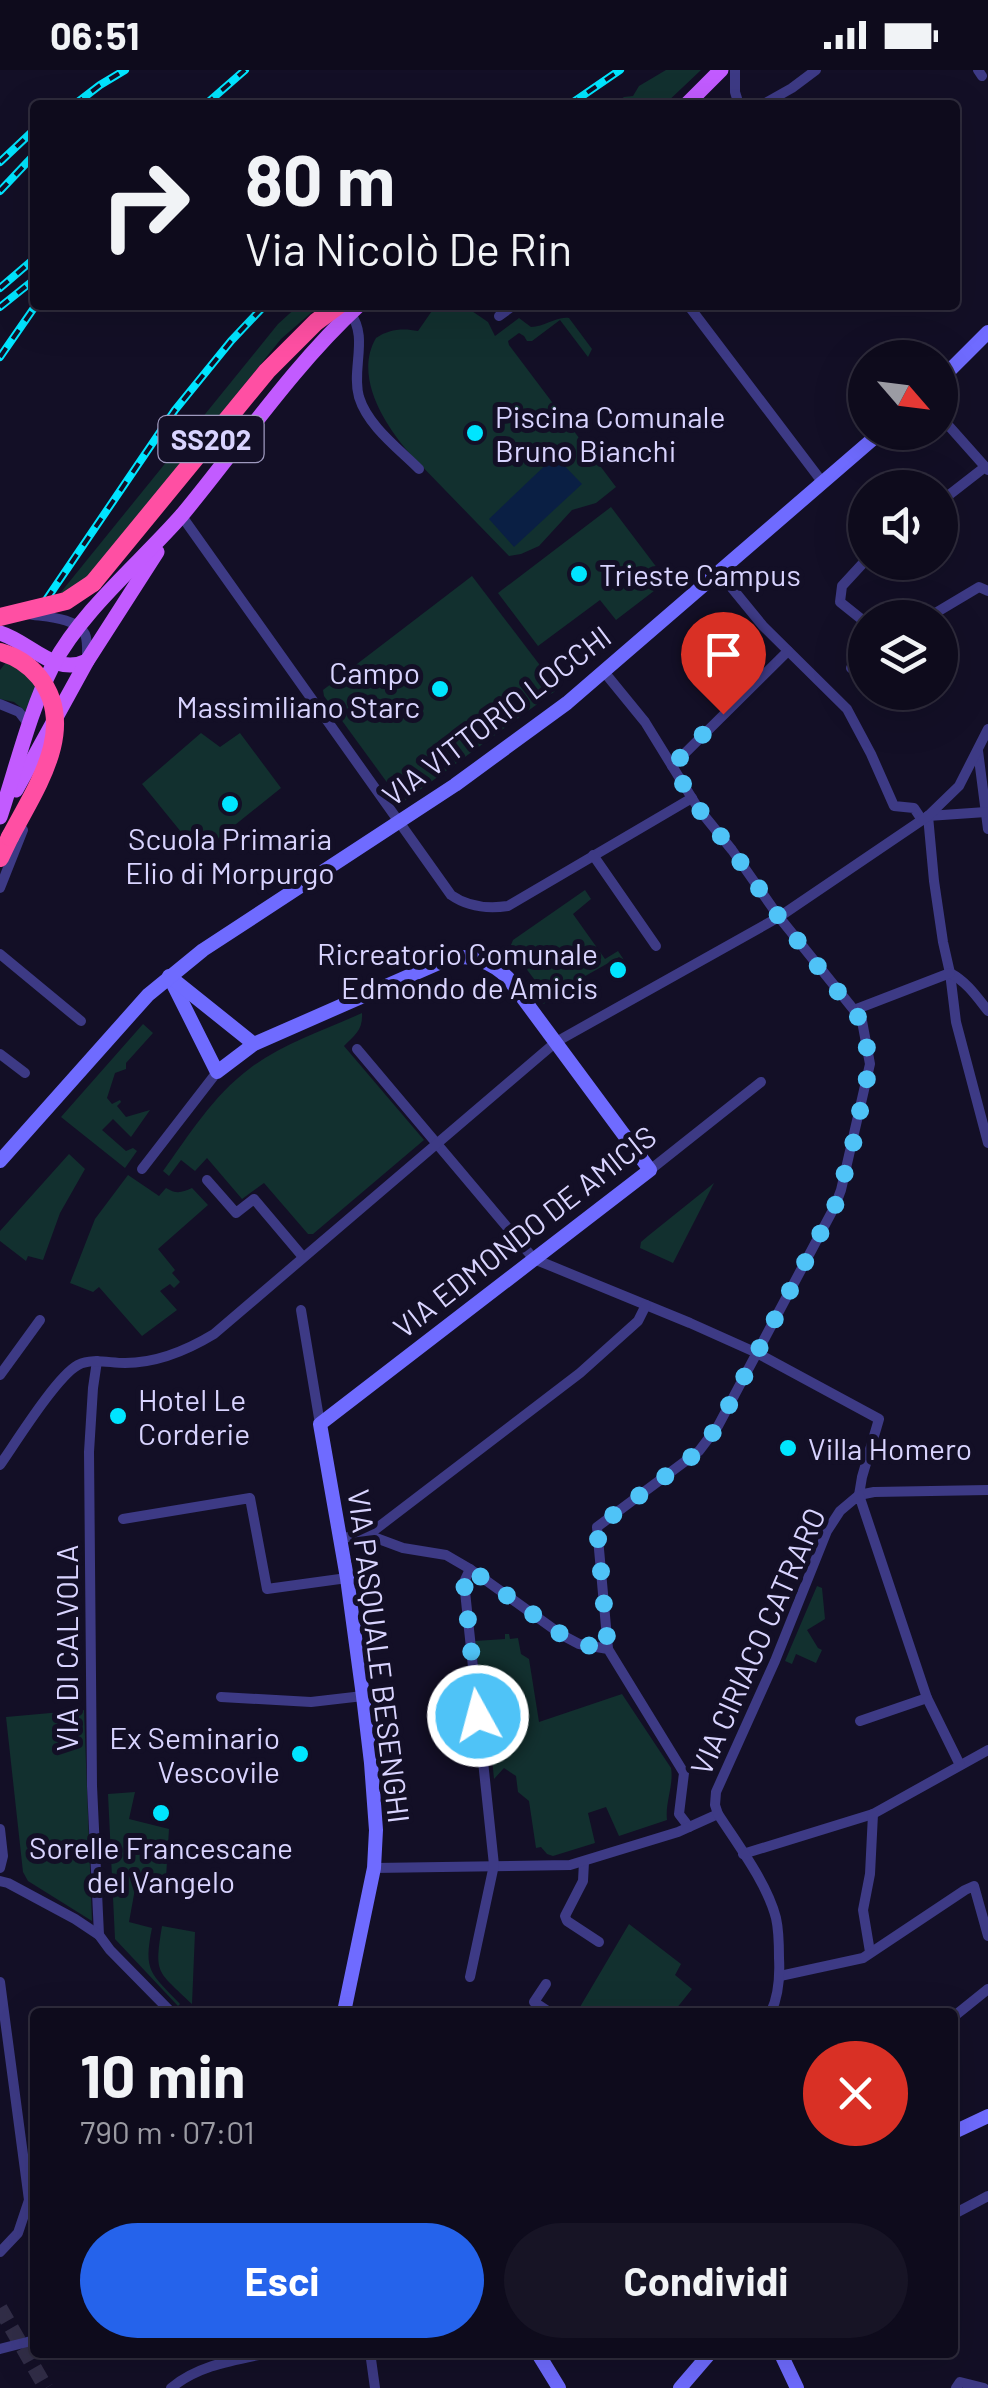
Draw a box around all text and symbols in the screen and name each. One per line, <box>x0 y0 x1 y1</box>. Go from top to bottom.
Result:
text: 06:51 <box>50 12 139 58</box>
text: 80 m <box>245 136 395 220</box>
icon: right <box>80 140 210 270</box>
text: Via Nicolò De Rin <box>245 221 572 275</box>
north arrow <box>848 340 958 450</box>
map controls <box>848 340 958 710</box>
place label: Piscina Comunale Bruno Bianchi <box>495 398 725 468</box>
road number: SS202 <box>158 416 264 462</box>
marker: Piscina Comunale Bruno Bianchi <box>464 422 486 444</box>
button: sound <box>848 470 958 580</box>
place label: Trieste Campus <box>599 556 801 592</box>
marker: Trieste Campus <box>568 563 590 585</box>
button: layers <box>848 600 958 710</box>
pin <box>681 612 766 715</box>
street label: VIA VITTORIO LOCCHI <box>375 617 617 813</box>
icon: arrive <box>696 627 751 682</box>
place label: Campo Massimiliano Starc <box>176 654 420 724</box>
marker: Campo Massimiliano Starc <box>429 678 451 700</box>
marker: Scuola Primaria Elio di Morpurgo <box>219 793 241 815</box>
place label: Scuola Primaria Elio di Morpurgo <box>125 820 335 890</box>
place label: Ricreatorio Comunale Edmondo de Amicis <box>317 935 598 1005</box>
marker: Ricreatorio Comunale Edmondo de Amicis <box>607 959 629 981</box>
street label: VIA EDMONDO DE AMICIS <box>386 1117 662 1345</box>
place label: Hotel Le Corderie <box>138 1381 250 1451</box>
marker: Hotel Le Corderie <box>107 1405 129 1427</box>
place label: Villa Homero <box>808 1430 972 1466</box>
marker: Villa Homero <box>777 1437 799 1459</box>
street label: VIA PASQUALE BESENGHI <box>342 1487 418 1825</box>
street label: VIA CIRIACO CATRARO <box>682 1502 832 1780</box>
street label: VIA DI CALVOLA <box>48 1545 84 1751</box>
position arrow <box>426 1664 530 1768</box>
place label: Ex Seminario Vescovile <box>109 1719 280 1789</box>
marker: Ex Seminario Vescovile <box>289 1743 311 1765</box>
marker: Sorelle Francescane del Vangelo <box>150 1802 172 1824</box>
place label: Sorelle Francescane del Vangelo <box>29 1829 293 1899</box>
text: 10 min <box>80 2038 246 2110</box>
button: close <box>803 2041 908 2146</box>
text: 790 m · 07:01 <box>80 2112 255 2150</box>
button: Esci <box>80 2223 484 2338</box>
button: Condividi <box>504 2223 908 2338</box>

